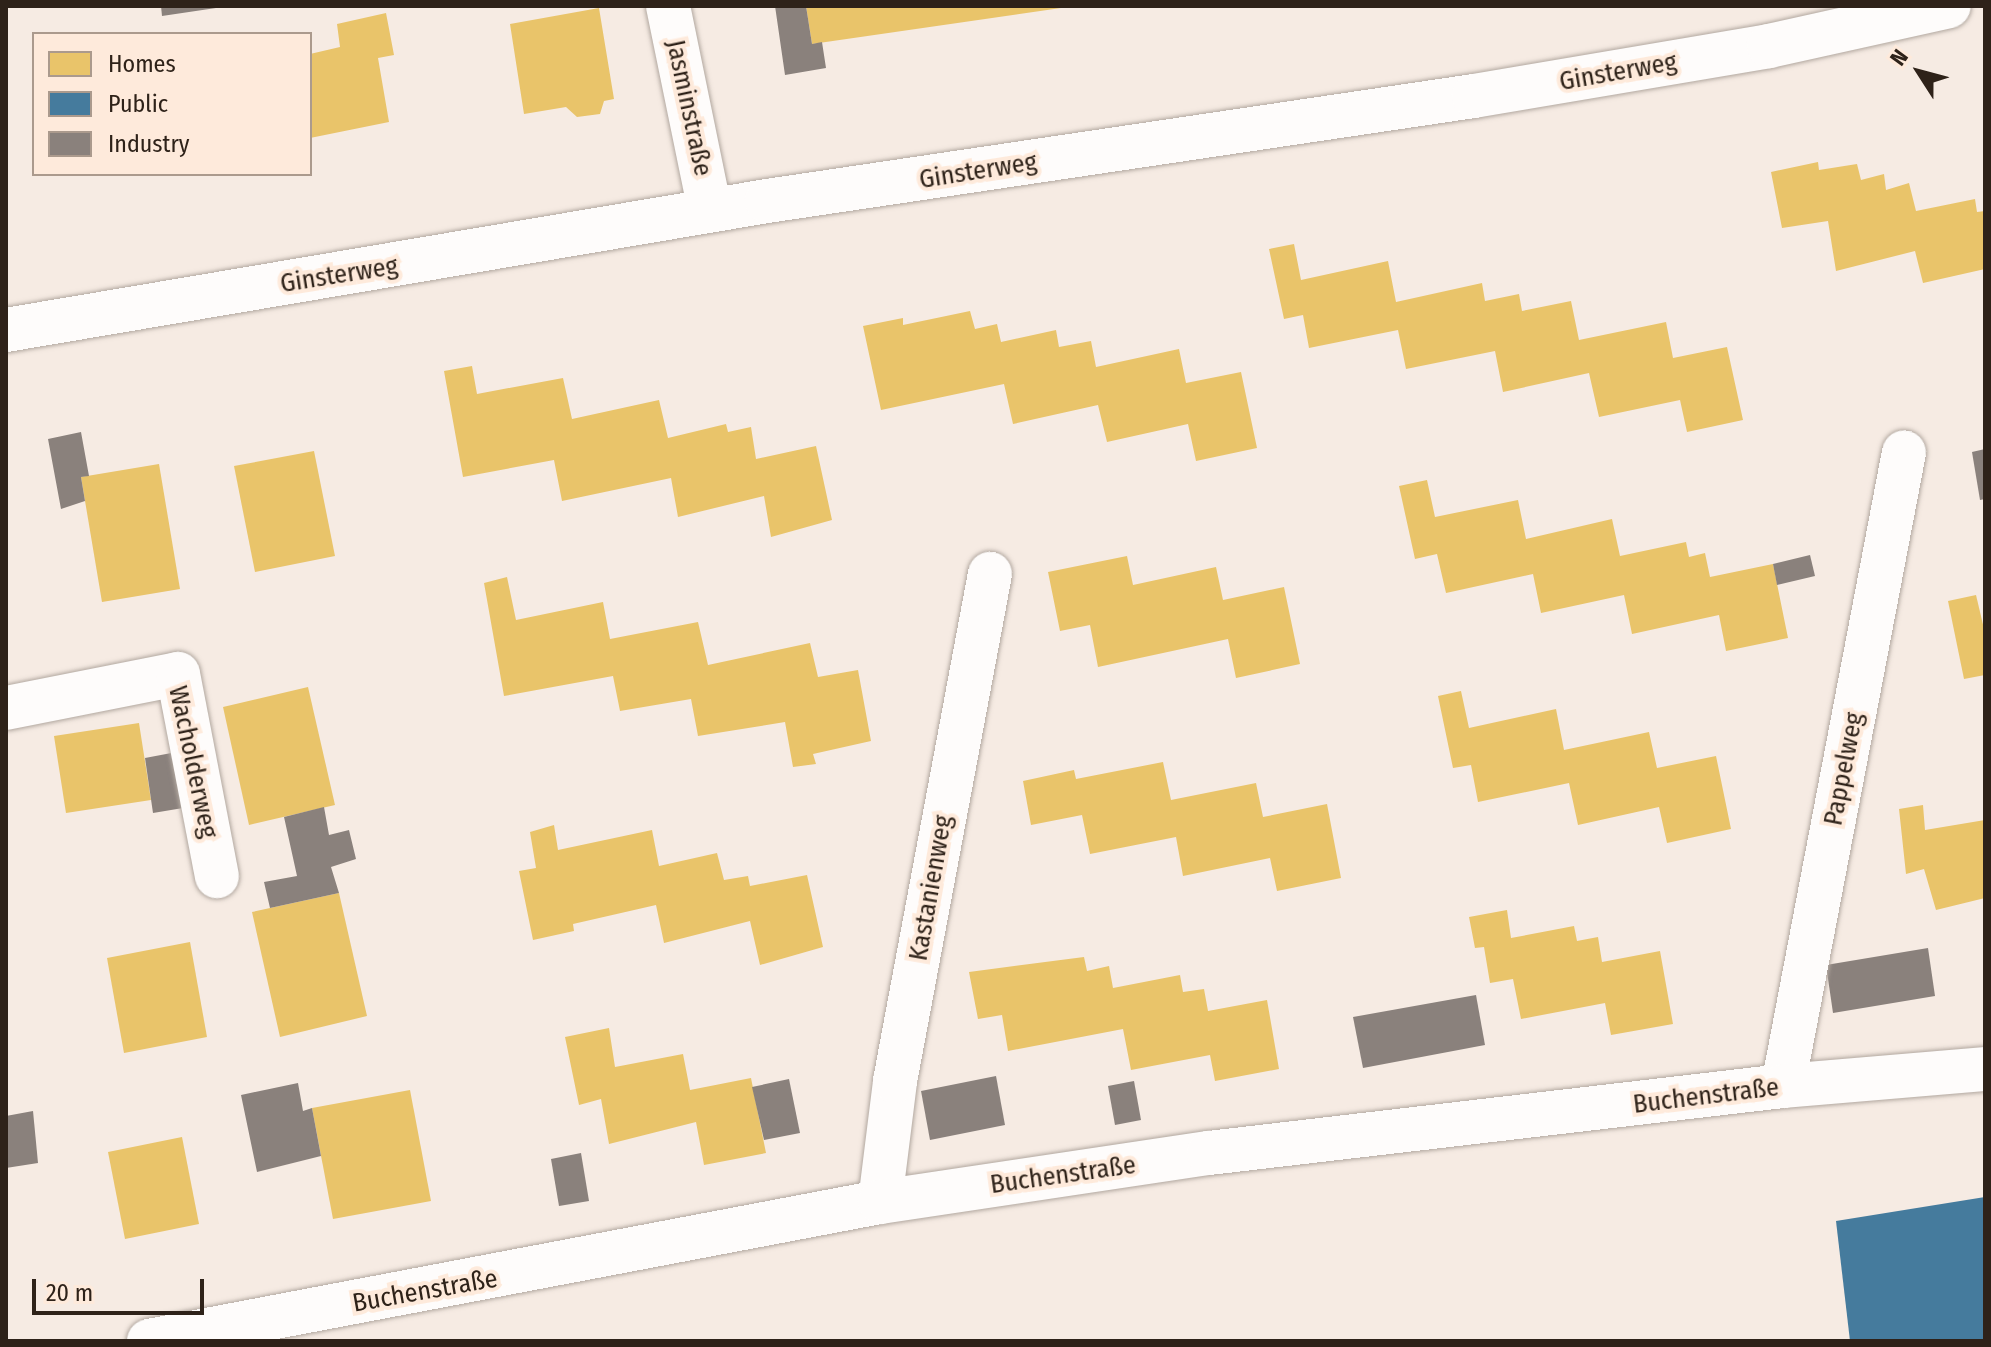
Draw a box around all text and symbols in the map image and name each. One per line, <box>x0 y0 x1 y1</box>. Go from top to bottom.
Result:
legend <box>32 32 312 176</box>
north arrow <box>1879 32 1959 112</box>
street label: Jasminstraße <box>659 37 719 179</box>
text: N <box>1884 44 1914 71</box>
street label: Ginsterweg <box>1557 46 1679 98</box>
text: Homes <box>108 50 176 78</box>
text: Public <box>108 90 168 118</box>
text: Industry <box>108 130 190 158</box>
street label: Ginsterweg <box>917 146 1039 196</box>
street label: Ginsterweg <box>278 250 400 300</box>
street label: Wacholderweg <box>162 683 224 841</box>
street label: Pappelweg <box>1818 710 1870 828</box>
street label: Kastanienweg <box>903 813 959 963</box>
street label: Buchenstraße <box>1631 1072 1781 1120</box>
street label: Buchenstraße <box>988 1149 1138 1201</box>
scale bar <box>36 1263 208 1313</box>
street label: Buchenstraße <box>350 1263 500 1319</box>
text: 20 m <box>46 1279 93 1307</box>

